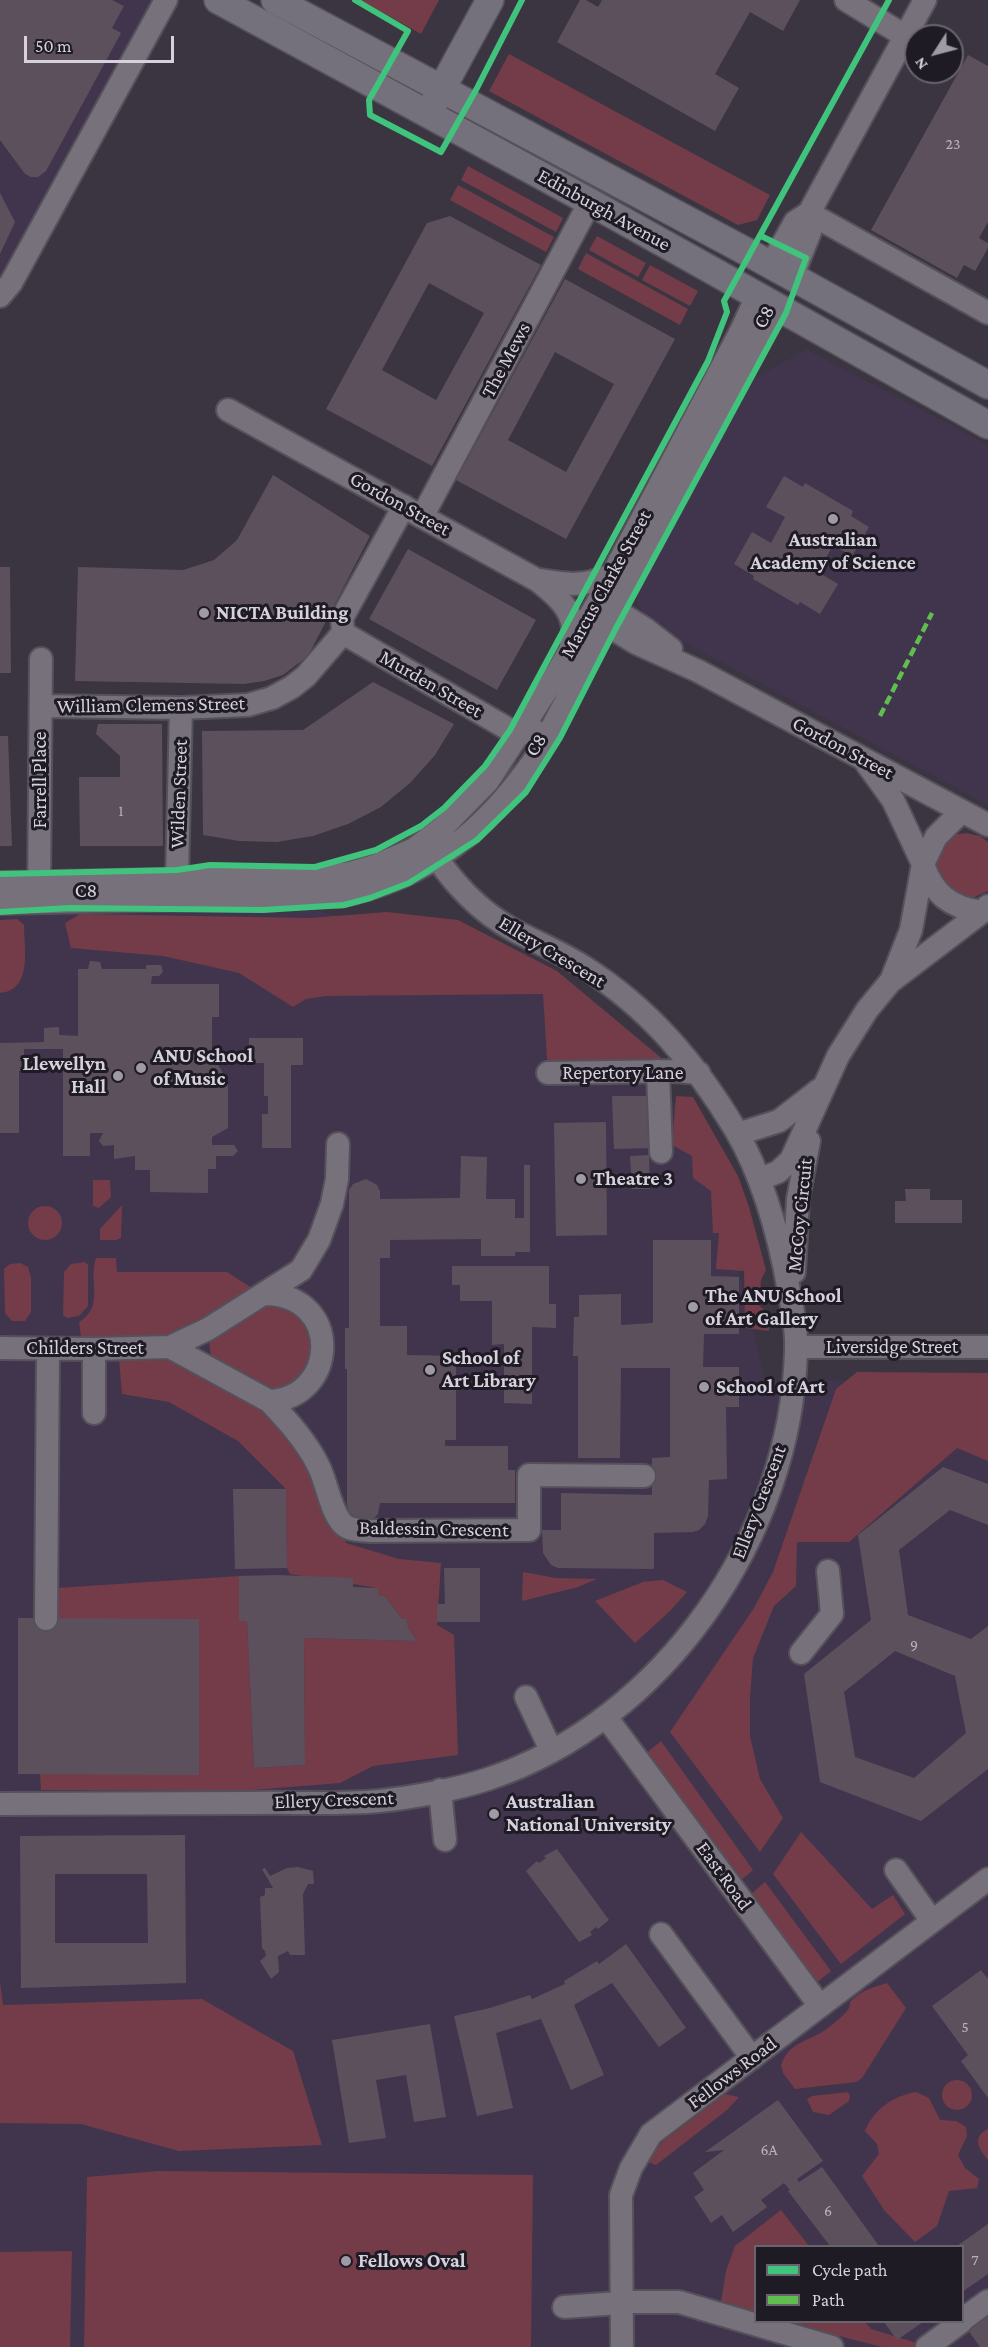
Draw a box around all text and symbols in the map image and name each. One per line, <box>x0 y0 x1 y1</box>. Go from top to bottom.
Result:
scale bar <box>27 24 177 62</box>
north arrow <box>904 24 964 84</box>
text: 50 m <box>35 36 72 56</box>
text: N <box>911 54 931 73</box>
house number: 23 <box>945 134 961 154</box>
street label: Edinburgh Avenue <box>533 164 675 256</box>
street label: C8 <box>748 302 780 332</box>
street label: The Mews <box>476 318 536 402</box>
street label: Gordon Street <box>346 467 454 541</box>
street label: Marcus Clarke Street <box>555 506 657 662</box>
marker: Australian Academy of Science <box>826 512 840 526</box>
place label: Australian Academy of Science <box>750 528 916 575</box>
place label: NICTA Building <box>216 601 348 625</box>
marker: NICTA Building <box>197 606 211 620</box>
street label: Murden Street <box>375 645 487 723</box>
street label: William Clemens Street <box>57 691 245 719</box>
street label: Gordon Street <box>788 711 898 785</box>
street label: C8 <box>520 729 552 761</box>
street label: Farrell Place <box>28 731 52 829</box>
street label: Wilden Street <box>165 739 193 849</box>
house number: 1 <box>118 801 124 821</box>
street label: C8 <box>75 879 97 903</box>
street label: Ellery Crescent <box>494 911 610 993</box>
place label: ANU School of Music <box>153 1044 253 1091</box>
place label: Llewellyn Hall <box>22 1052 106 1099</box>
marker: ANU School of Music <box>134 1061 148 1075</box>
street label: Repertory Lane <box>562 1061 684 1085</box>
marker: Llewellyn Hall <box>111 1069 125 1083</box>
street label: McCoy Circuit <box>782 1157 818 1273</box>
place label: Theatre 3 <box>593 1167 673 1191</box>
marker: Theatre 3 <box>574 1172 588 1186</box>
place label: The ANU School of Art Gallery <box>705 1284 842 1331</box>
marker: The ANU School of Art Gallery <box>686 1300 700 1314</box>
street label: Liversidge Street <box>826 1335 958 1359</box>
street label: Childers Street <box>26 1336 144 1360</box>
place label: School of Art Library <box>442 1346 536 1393</box>
marker: School of Art Library <box>423 1363 437 1377</box>
place label: School of Art <box>716 1375 825 1399</box>
marker: School of Art <box>697 1380 711 1394</box>
street label: Ellery Crescent <box>726 1442 792 1562</box>
street label: Baldessin Crescent <box>359 1516 509 1542</box>
house number: 9 <box>910 1635 918 1655</box>
street label: Ellery Crescent <box>274 1786 394 1814</box>
place label: Australian National University <box>506 1790 672 1837</box>
marker: Australian National University <box>487 1807 501 1821</box>
street label: East Road <box>691 1837 757 1915</box>
house number: 5 <box>961 2017 969 2037</box>
street label: Fellows Road <box>683 2032 781 2114</box>
house number: 6A <box>760 2140 778 2160</box>
house number: 6 <box>824 2201 832 2221</box>
legend <box>754 2245 964 2323</box>
place label: Fellows Oval <box>358 2249 466 2273</box>
house number: 7 <box>971 2250 979 2270</box>
marker: Fellows Oval <box>339 2254 353 2268</box>
text: Cycle path <box>812 2260 887 2280</box>
text: Path <box>812 2290 845 2310</box>

